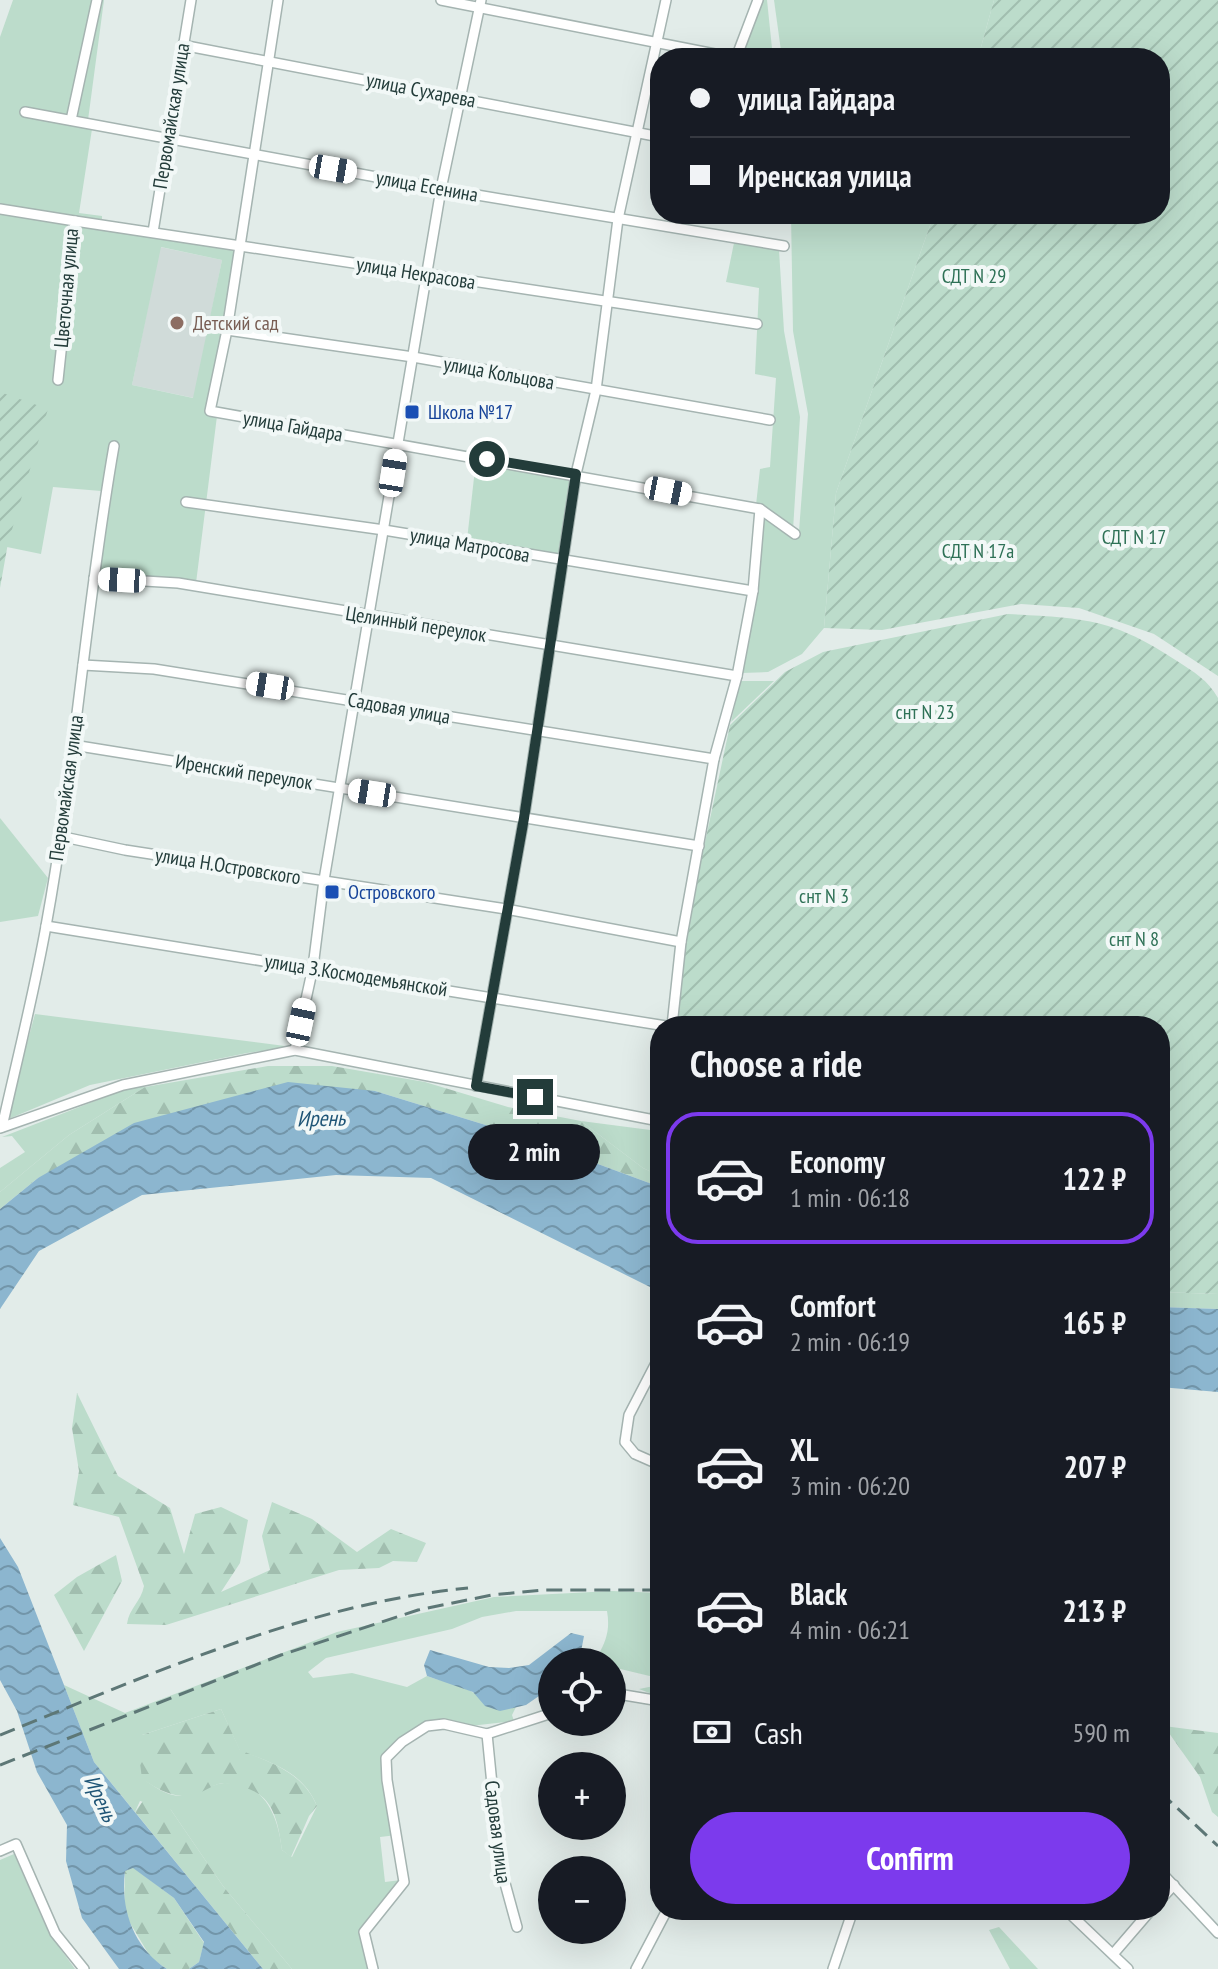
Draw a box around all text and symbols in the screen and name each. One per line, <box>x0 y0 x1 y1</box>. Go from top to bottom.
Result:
street label: Первомайская улица <box>147 41 195 191</box>
street label: улица Сухарева <box>364 67 478 113</box>
text: улица Гайдара <box>738 79 895 118</box>
car <box>307 153 359 185</box>
text: Иренская улица <box>738 156 912 195</box>
street label: улица Есенина <box>374 164 480 208</box>
street label: Цветочная улица <box>48 227 84 349</box>
street label: улица Некрасова <box>355 251 477 295</box>
park label: СДТ N 29 <box>942 263 1006 289</box>
place label: Детский сад <box>193 310 279 336</box>
marker: Детский сад <box>168 314 186 332</box>
street label: улица Кольцова <box>442 350 556 396</box>
place label: Школа №17 <box>428 399 513 425</box>
marker: Школа №17 <box>403 403 421 421</box>
street label: улица Гайдара <box>241 404 345 448</box>
route start <box>469 441 505 477</box>
car <box>377 447 409 499</box>
car <box>642 475 694 507</box>
street label: улица Матросова <box>408 522 532 568</box>
park label: СДТ N 17 <box>1102 524 1166 550</box>
park label: СДТ N 17а <box>942 538 1014 564</box>
car <box>97 567 147 593</box>
street label: Целинный переулок <box>344 600 488 648</box>
car <box>244 670 296 702</box>
street label: Садовая улица <box>346 686 452 730</box>
park label: снт N 23 <box>896 699 954 725</box>
street label: Первомайская улица <box>43 713 89 863</box>
street label: Иренский переулок <box>174 748 315 796</box>
car <box>346 777 398 809</box>
street label: улица Н.Островского <box>153 842 303 890</box>
place label: Островского <box>348 879 435 905</box>
marker: Островского <box>323 883 341 901</box>
park label: снт N 3 <box>799 883 849 909</box>
park label: снт N 8 <box>1109 926 1159 952</box>
street label: улица З.Космодемьянской <box>263 948 449 1002</box>
car <box>284 996 318 1048</box>
text: Choose a ride <box>690 1040 862 1087</box>
route end <box>517 1079 553 1115</box>
water label: Ирень <box>297 1104 346 1132</box>
callout: 2 min <box>469 1125 601 1181</box>
text: 2 min <box>508 1135 560 1168</box>
icon: car <box>694 1142 766 1214</box>
text: Economy <box>790 1142 885 1181</box>
text: 122 ₽ <box>1062 1159 1126 1198</box>
text: 1 min · 06:18 <box>790 1181 910 1214</box>
icon: car <box>694 1286 766 1358</box>
text: Comfort <box>790 1286 876 1325</box>
text: 165 ₽ <box>1062 1303 1126 1342</box>
text: 2 min · 06:19 <box>790 1325 910 1358</box>
icon: car <box>694 1430 766 1502</box>
text: XL <box>790 1430 819 1469</box>
text: 207 ₽ <box>1064 1447 1126 1486</box>
text: 3 min · 06:20 <box>790 1469 910 1502</box>
icon: car <box>694 1574 766 1646</box>
text: Black <box>790 1574 847 1613</box>
text: 213 ₽ <box>1062 1591 1126 1630</box>
text: 4 min · 06:21 <box>790 1613 910 1646</box>
map controls <box>538 1648 626 1944</box>
button: locate <box>538 1648 626 1736</box>
icon: cash <box>690 1710 734 1754</box>
text: Cash <box>754 1713 803 1752</box>
text: 590 m <box>1072 1716 1130 1749</box>
button: + <box>538 1752 626 1840</box>
water label: Ирень <box>78 1770 124 1827</box>
street label: Садовая улица <box>479 1779 517 1885</box>
button: Confirm <box>690 1812 1130 1904</box>
button: − <box>538 1856 626 1944</box>

